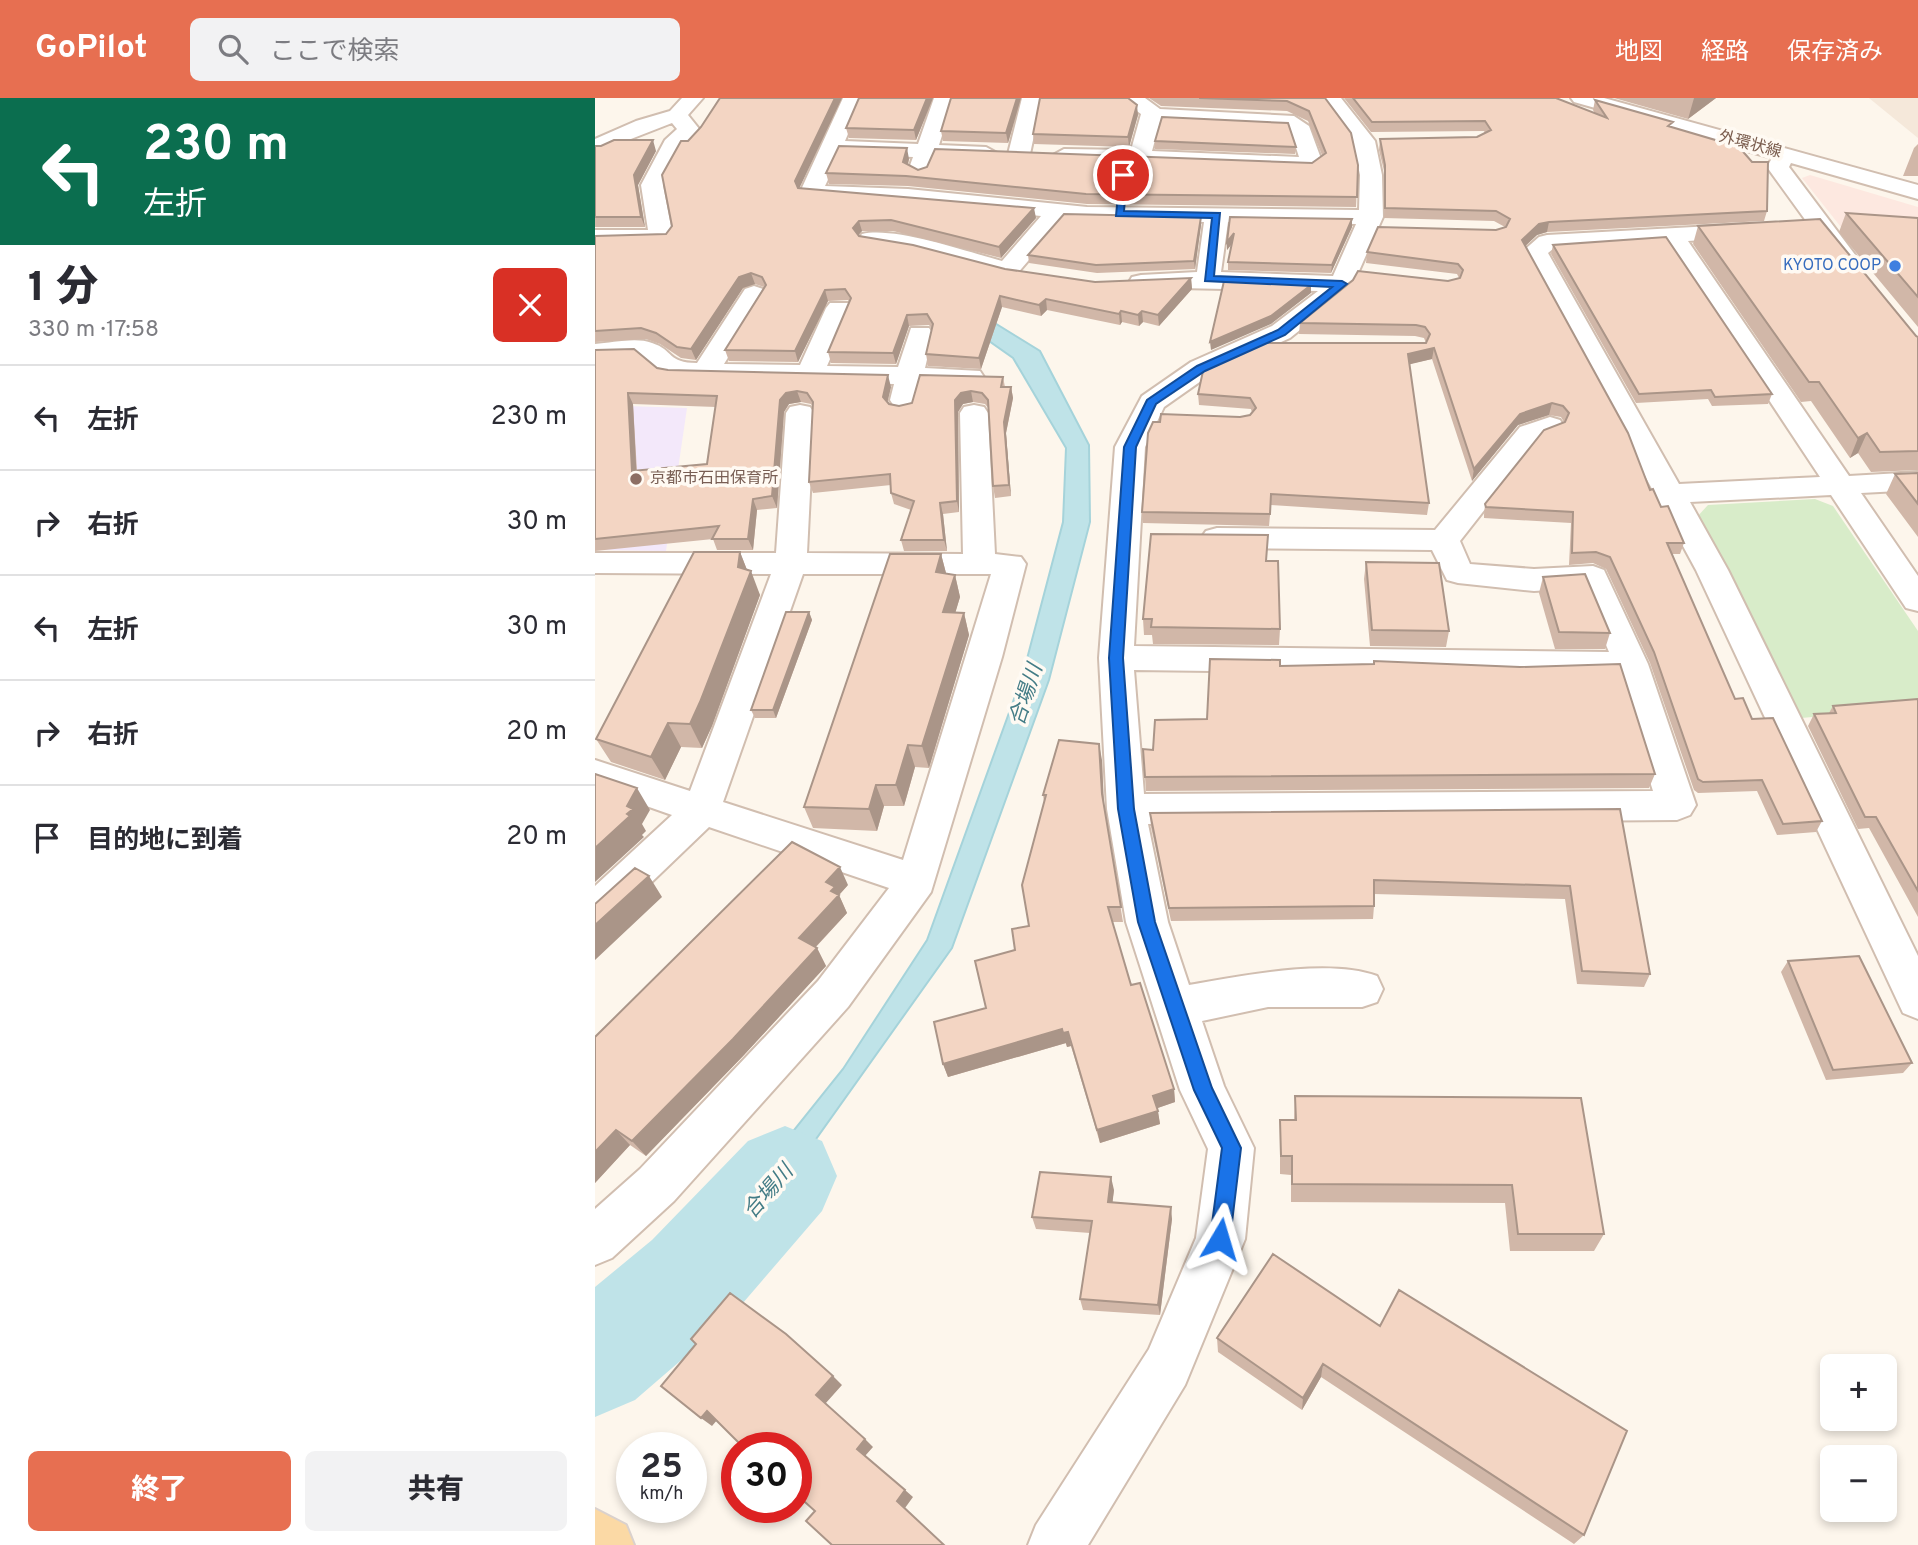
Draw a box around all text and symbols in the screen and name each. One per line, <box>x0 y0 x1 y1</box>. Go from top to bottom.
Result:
search box <box>190 18 680 81</box>
text: GoPilot <box>35 28 148 70</box>
icon: search <box>214 30 252 68</box>
text: ここで検索 <box>270 36 400 69</box>
text: 地図 <box>1615 38 1663 68</box>
text: 経路 <box>1701 38 1749 68</box>
text: 保存済み <box>1787 38 1883 68</box>
text: 230 m <box>143 116 289 178</box>
icon: left <box>28 126 119 217</box>
street label: 外環状線 <box>1716 127 1784 163</box>
pin <box>1093 145 1153 205</box>
icon: arrive <box>1104 156 1142 194</box>
text: 左折 <box>143 186 207 226</box>
place label: KYOTO COOP <box>1783 256 1881 276</box>
marker: KYOTO COOP <box>1887 258 1903 274</box>
text: 1 分 <box>28 263 98 316</box>
button: close <box>493 268 567 342</box>
text: 330 m · 17:58 <box>28 316 159 345</box>
icon: left <box>28 399 66 437</box>
text: 230 m <box>491 401 567 434</box>
text: 左折 <box>87 405 139 438</box>
place label: 京都市石田保育所 <box>650 469 778 489</box>
marker: 京都市石田保育所 <box>628 471 644 487</box>
icon: right <box>28 504 66 542</box>
text: 30 m <box>507 506 567 539</box>
text: 右折 <box>87 510 139 543</box>
icon: left <box>28 609 66 647</box>
text: 30 m <box>507 611 567 644</box>
text: 左折 <box>87 615 139 648</box>
water label: 合場川 <box>1004 659 1050 729</box>
icon: right <box>28 714 66 752</box>
text: 20 m <box>506 716 567 749</box>
text: 右折 <box>87 720 139 753</box>
icon: arrive <box>28 819 66 857</box>
text: 20 m <box>506 821 567 854</box>
text: 目的地に到着 <box>87 825 243 858</box>
water label: 合場川 <box>738 1158 801 1225</box>
position arrow <box>1183 1202 1257 1276</box>
map controls <box>1820 1354 1897 1522</box>
button: + <box>1820 1354 1897 1431</box>
speed limit sign: 30 <box>721 1432 812 1523</box>
button: − <box>1820 1445 1897 1522</box>
text: 25 <box>640 1446 683 1490</box>
button: 終了 <box>28 1451 291 1531</box>
button: 共有 <box>305 1451 567 1531</box>
text: km/h <box>640 1483 683 1506</box>

